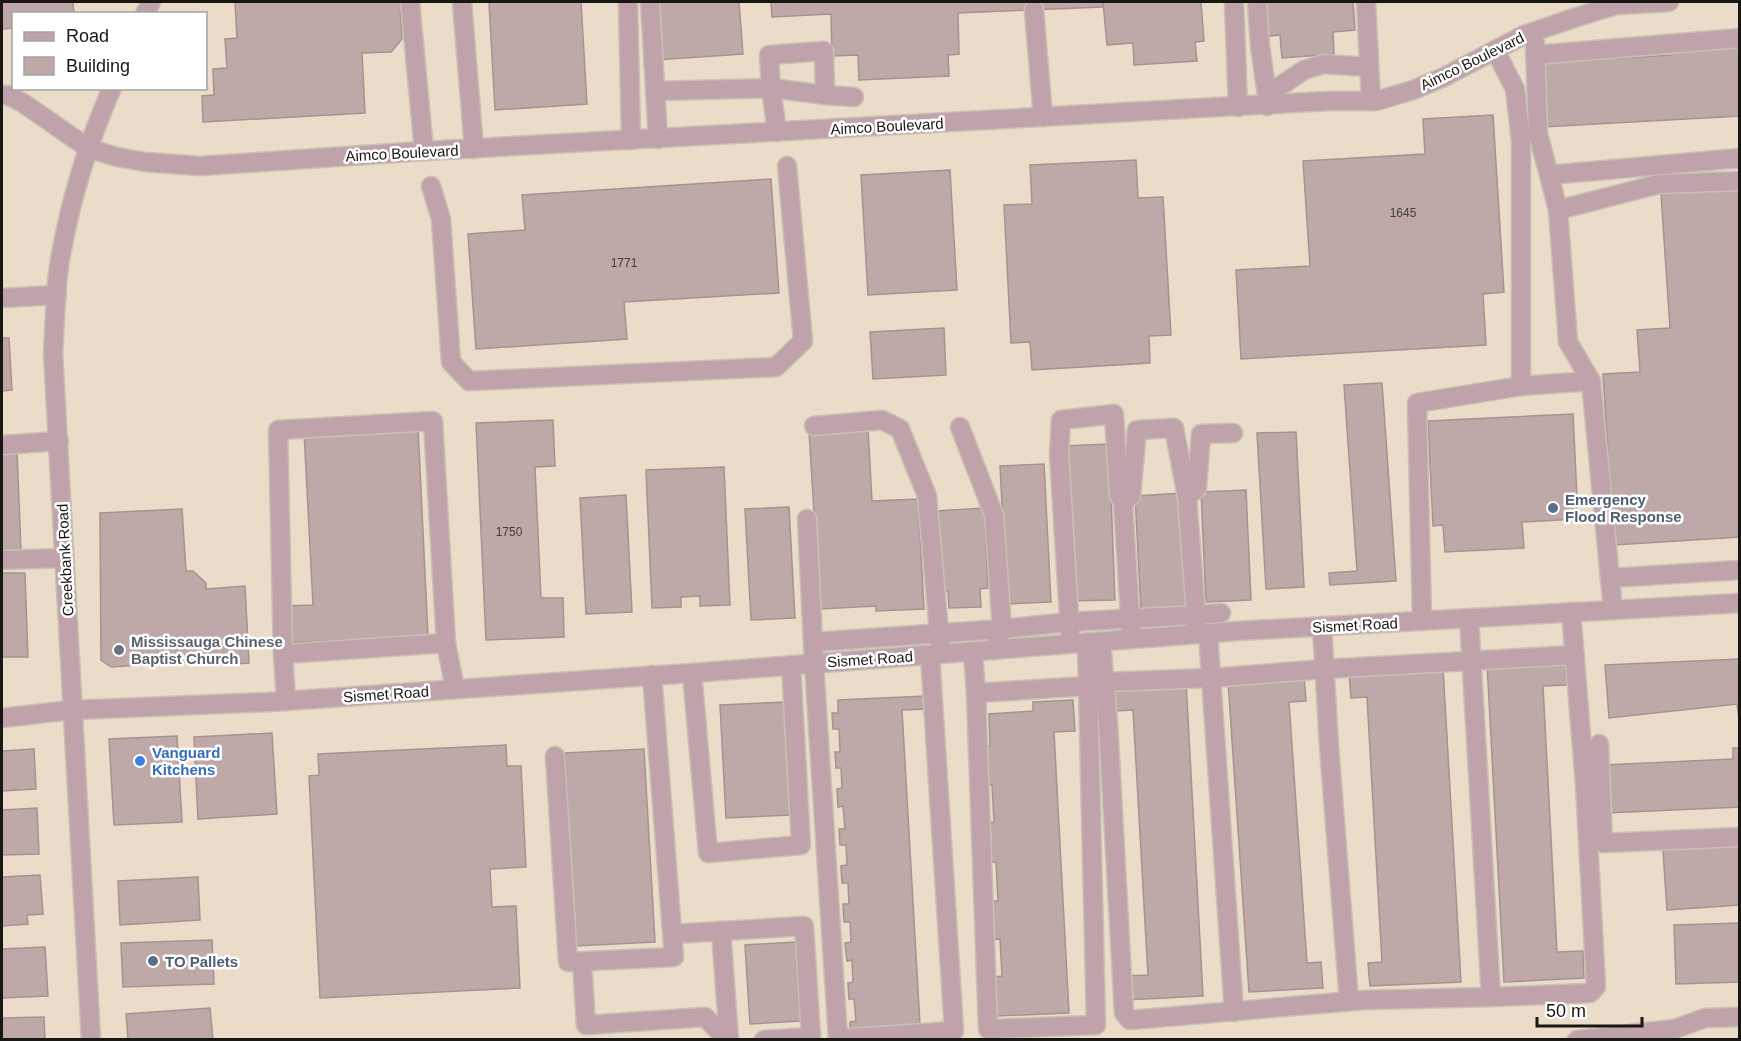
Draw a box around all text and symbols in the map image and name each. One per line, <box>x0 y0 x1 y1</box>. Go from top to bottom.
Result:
legend <box>12 12 207 90</box>
text: Road <box>66 26 109 46</box>
street label: Aimco Boulevard <box>1417 29 1527 93</box>
text: Building <box>66 56 130 76</box>
street label: Aimco Boulevard <box>830 115 944 137</box>
street label: Aimco Boulevard <box>345 142 459 164</box>
house number: 1645 <box>1390 206 1417 220</box>
house number: 1771 <box>611 256 638 270</box>
place label: Emergency Flood Response <box>1565 491 1682 525</box>
marker: Emergency Flood Response <box>1546 501 1560 515</box>
street label: Creekbank Road <box>54 503 76 617</box>
house number: 1750 <box>496 525 523 539</box>
street label: Sismet Road <box>1312 614 1398 636</box>
place label: Mississauga Chinese Baptist Church <box>131 633 283 667</box>
marker: Mississauga Chinese Baptist Church <box>112 643 126 657</box>
street label: Sismet Road <box>827 648 913 670</box>
street label: Sismet Road <box>343 683 429 705</box>
place label: Vanguard Kitchens <box>152 744 220 778</box>
marker: Vanguard Kitchens <box>133 754 147 768</box>
place label: TO Pallets <box>165 953 238 970</box>
marker: TO Pallets <box>146 954 160 968</box>
scale bar <box>1537 990 1642 1028</box>
text: 50 m <box>1546 1001 1586 1021</box>

